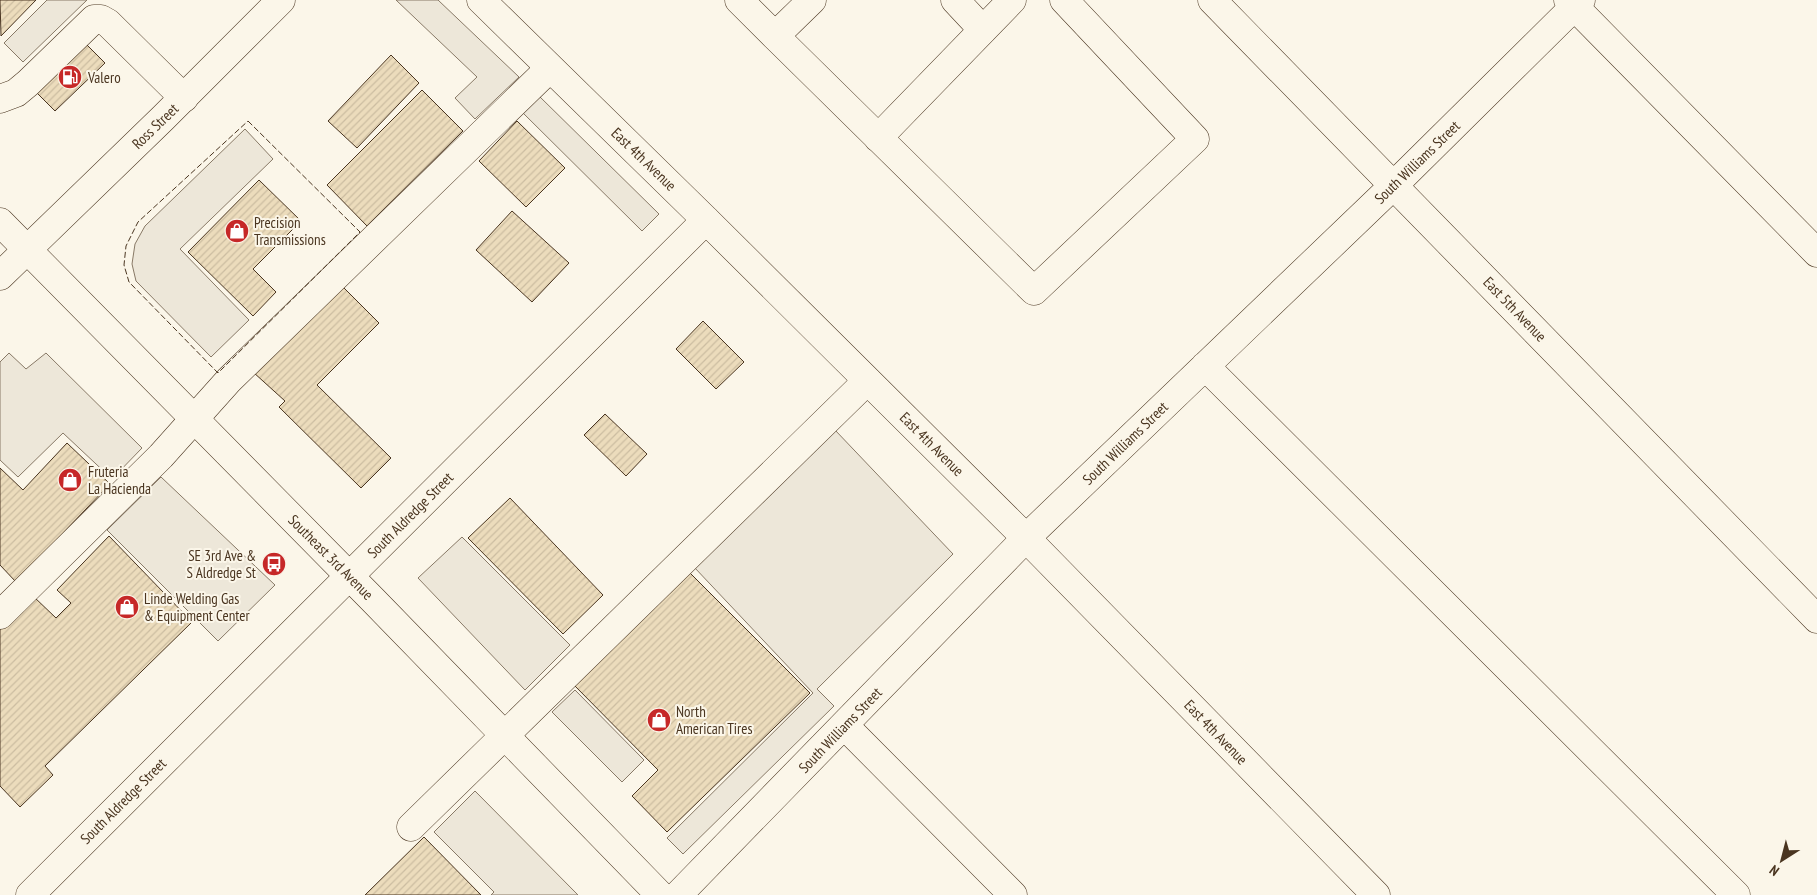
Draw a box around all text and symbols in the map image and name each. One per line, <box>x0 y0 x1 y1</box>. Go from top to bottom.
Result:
fuel station icon: Valero <box>57 64 83 90</box>
place label: Valero <box>87 68 121 87</box>
street label: Ross Street <box>128 99 182 153</box>
street label: South Williams Street <box>1370 116 1464 208</box>
street label: East 4th Avenue <box>608 123 680 195</box>
place label: Precision Transmissions <box>254 213 326 249</box>
shop icon: Precision Transmissions <box>224 218 250 244</box>
street label: East 5th Avenue <box>1479 273 1551 345</box>
street label: South Williams Street <box>1078 397 1172 489</box>
street label: East 4th Avenue <box>896 408 968 480</box>
place label: Fruteria La Hacienda <box>88 462 151 498</box>
shop icon: Fruteria La Hacienda <box>57 467 83 493</box>
street label: South Aldredge Street <box>363 468 457 562</box>
street label: Southeast 3rd Avenue <box>284 510 378 604</box>
place label: SE 3rd Ave & S Aldredge St <box>187 546 256 582</box>
bus stop icon: SE 3rd Ave & S Aldredge St <box>261 551 287 577</box>
place label: Linde Welding Gas & Equipment Center <box>144 589 251 625</box>
shop icon: Linde Welding Gas & Equipment Center <box>114 594 140 620</box>
street label: South Williams Street <box>794 683 886 777</box>
street label: East 4th Avenue <box>1180 696 1252 768</box>
place label: North American Tires <box>676 702 752 738</box>
shop icon: North American Tires <box>646 707 672 733</box>
street label: South Aldredge Street <box>76 754 170 848</box>
north arrow <box>1757 835 1807 885</box>
text: N <box>1766 861 1783 880</box>

